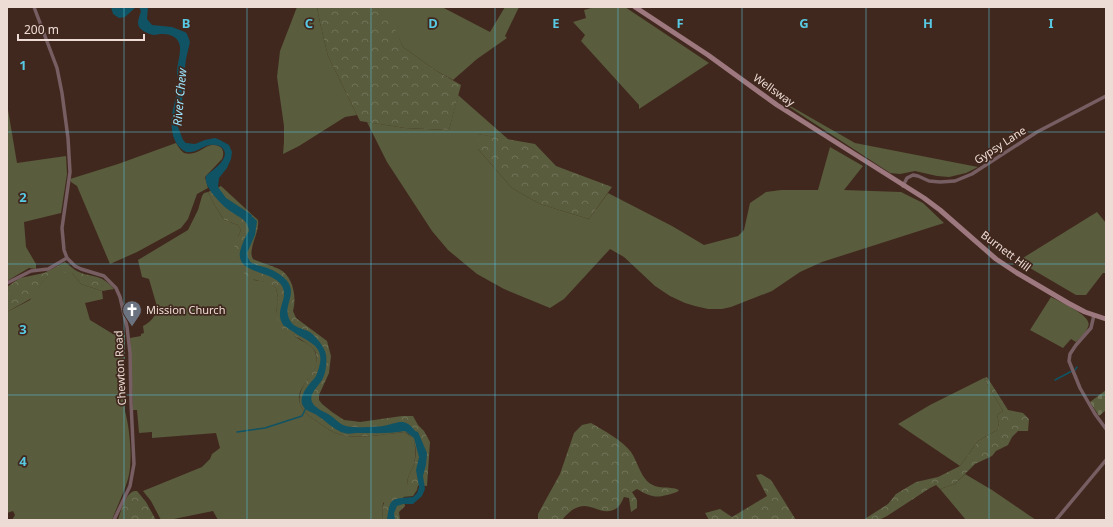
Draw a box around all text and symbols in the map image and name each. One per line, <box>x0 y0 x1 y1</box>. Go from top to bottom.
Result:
text: B <box>182 14 190 32</box>
text: C <box>305 14 313 32</box>
text: D <box>428 14 438 32</box>
text: E <box>552 14 560 32</box>
text: F <box>676 14 684 32</box>
text: G <box>799 14 809 32</box>
text: H <box>923 14 933 32</box>
text: I <box>1048 14 1054 32</box>
scale bar <box>18 16 144 42</box>
text: 200 m <box>24 21 59 38</box>
text: 1 <box>19 56 27 74</box>
water label: River Chew <box>169 66 191 127</box>
street label: Wellsway <box>750 70 798 110</box>
street label: Gypsy Lane <box>971 122 1029 167</box>
text: 2 <box>19 188 27 206</box>
street label: Burnett Hill <box>978 227 1034 274</box>
church icon: Mission Church <box>121 299 143 327</box>
place label: Mission Church <box>146 302 225 317</box>
text: 3 <box>19 320 27 338</box>
street label: Chewton Road <box>110 330 129 406</box>
text: 4 <box>19 452 27 470</box>

